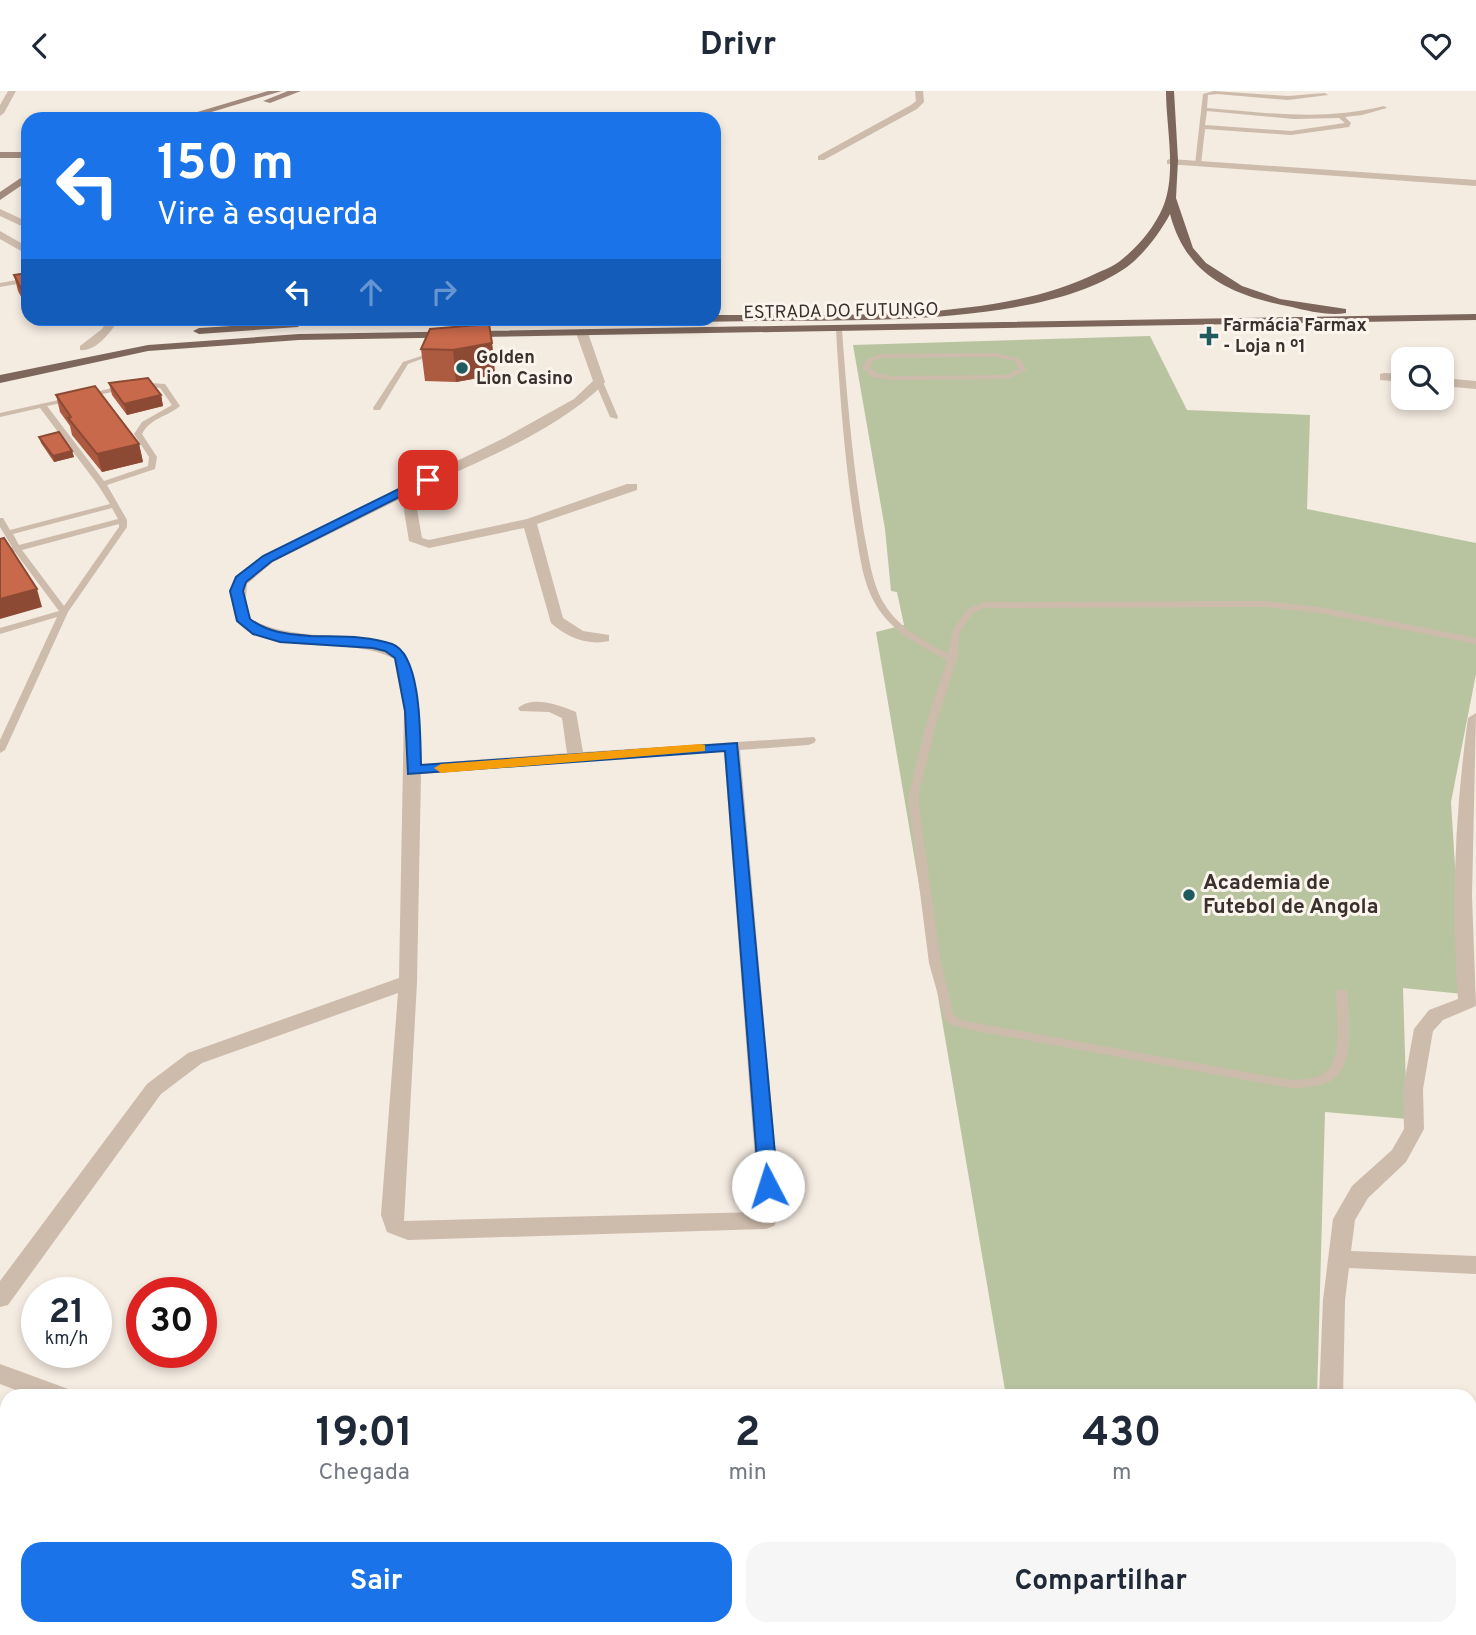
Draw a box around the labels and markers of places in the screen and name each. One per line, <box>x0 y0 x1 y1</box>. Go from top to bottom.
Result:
place label: Farmácia Farmax - Loja n º1 <box>1223 315 1367 359</box>
marker: Farmácia Farmax - Loja n º1 <box>1201 328 1217 344</box>
place label: Golden Lion Casino <box>476 347 573 391</box>
marker: Golden Lion Casino <box>454 360 470 376</box>
pin <box>398 450 458 510</box>
place label: Academia de Futebol de Angola <box>1203 870 1378 921</box>
marker: Academia de Futebol de Angola <box>1181 887 1197 903</box>

